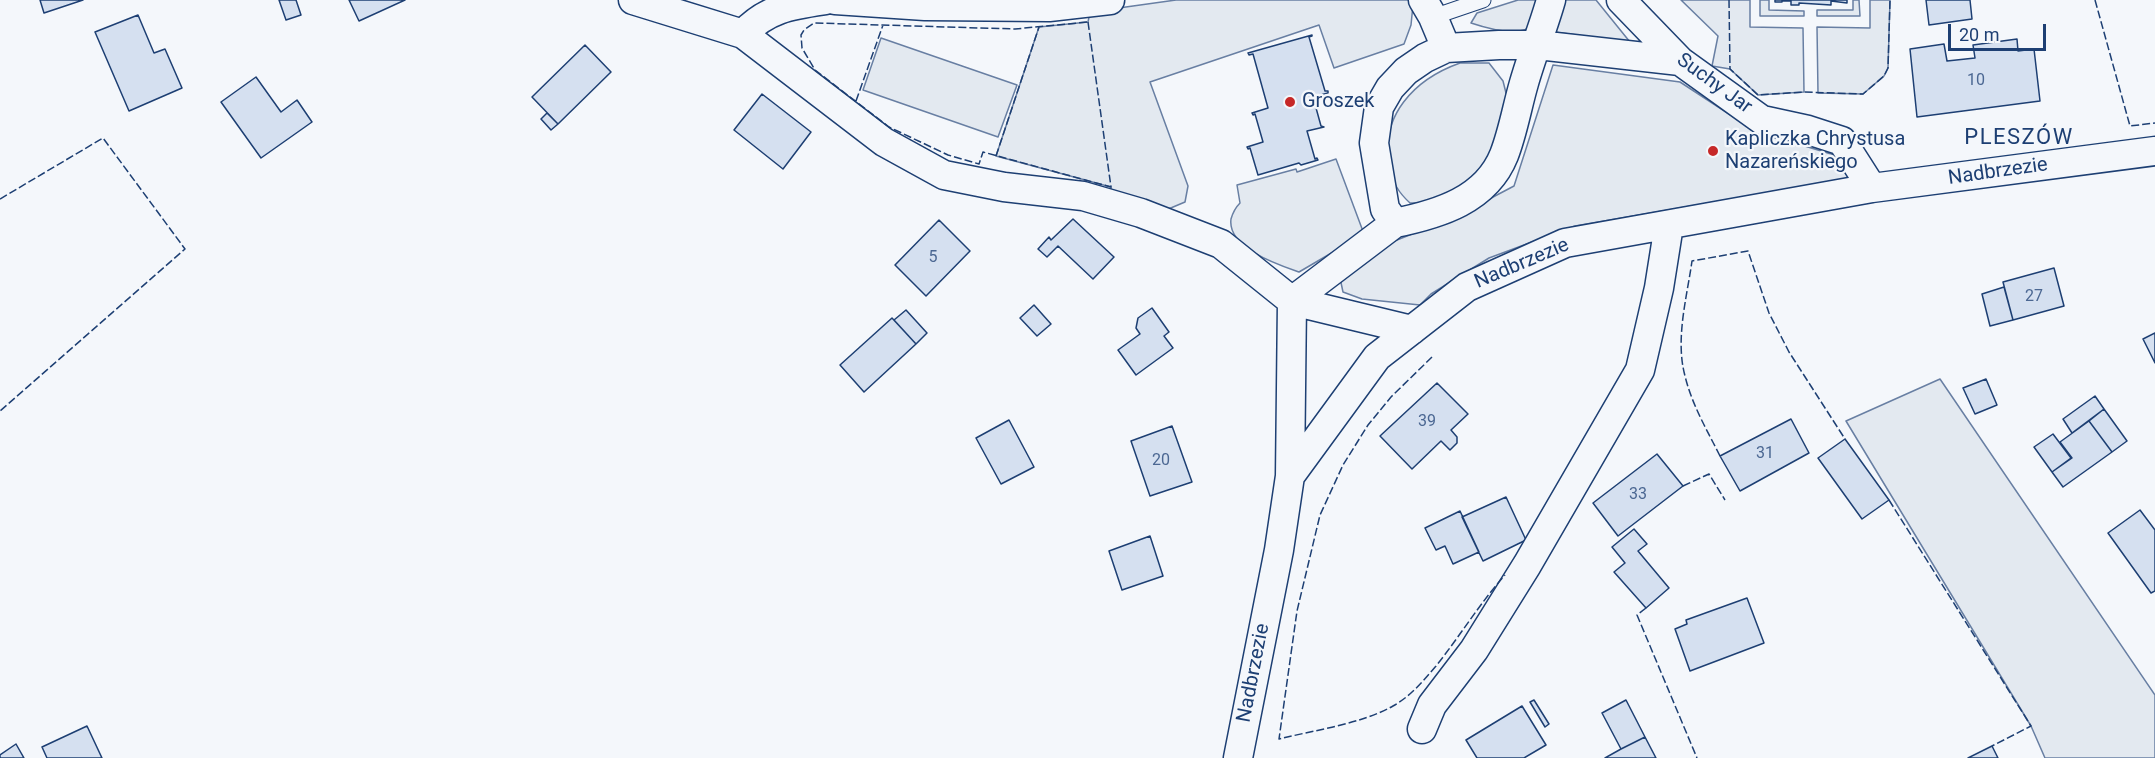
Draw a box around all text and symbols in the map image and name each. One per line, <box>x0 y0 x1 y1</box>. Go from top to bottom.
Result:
scale bar <box>1951 12 2048 50</box>
text: 20 m <box>1959 24 1999 45</box>
street label: Suchy Jar <box>1672 49 1756 119</box>
house number: 10 <box>1967 71 1985 91</box>
place label: Groszek <box>1302 90 1374 114</box>
marker: Groszek <box>1283 95 1297 109</box>
district label: PLESZÓW <box>1964 125 2074 151</box>
place label: Kapliczka Chrystusa Nazareńskiego <box>1725 128 1905 175</box>
marker: Kapliczka Chrystusa Nazareńskiego <box>1706 144 1720 158</box>
street label: Nadbrzezie <box>1947 153 2049 191</box>
street label: Nadbrzezie <box>1471 233 1573 295</box>
house number: 5 <box>929 248 937 268</box>
house number: 27 <box>2025 287 2043 307</box>
house number: 39 <box>1418 412 1436 432</box>
house number: 31 <box>1756 444 1774 464</box>
house number: 20 <box>1152 451 1170 471</box>
house number: 33 <box>1629 485 1647 505</box>
street label: Nadbrzezie <box>1233 622 1275 724</box>

